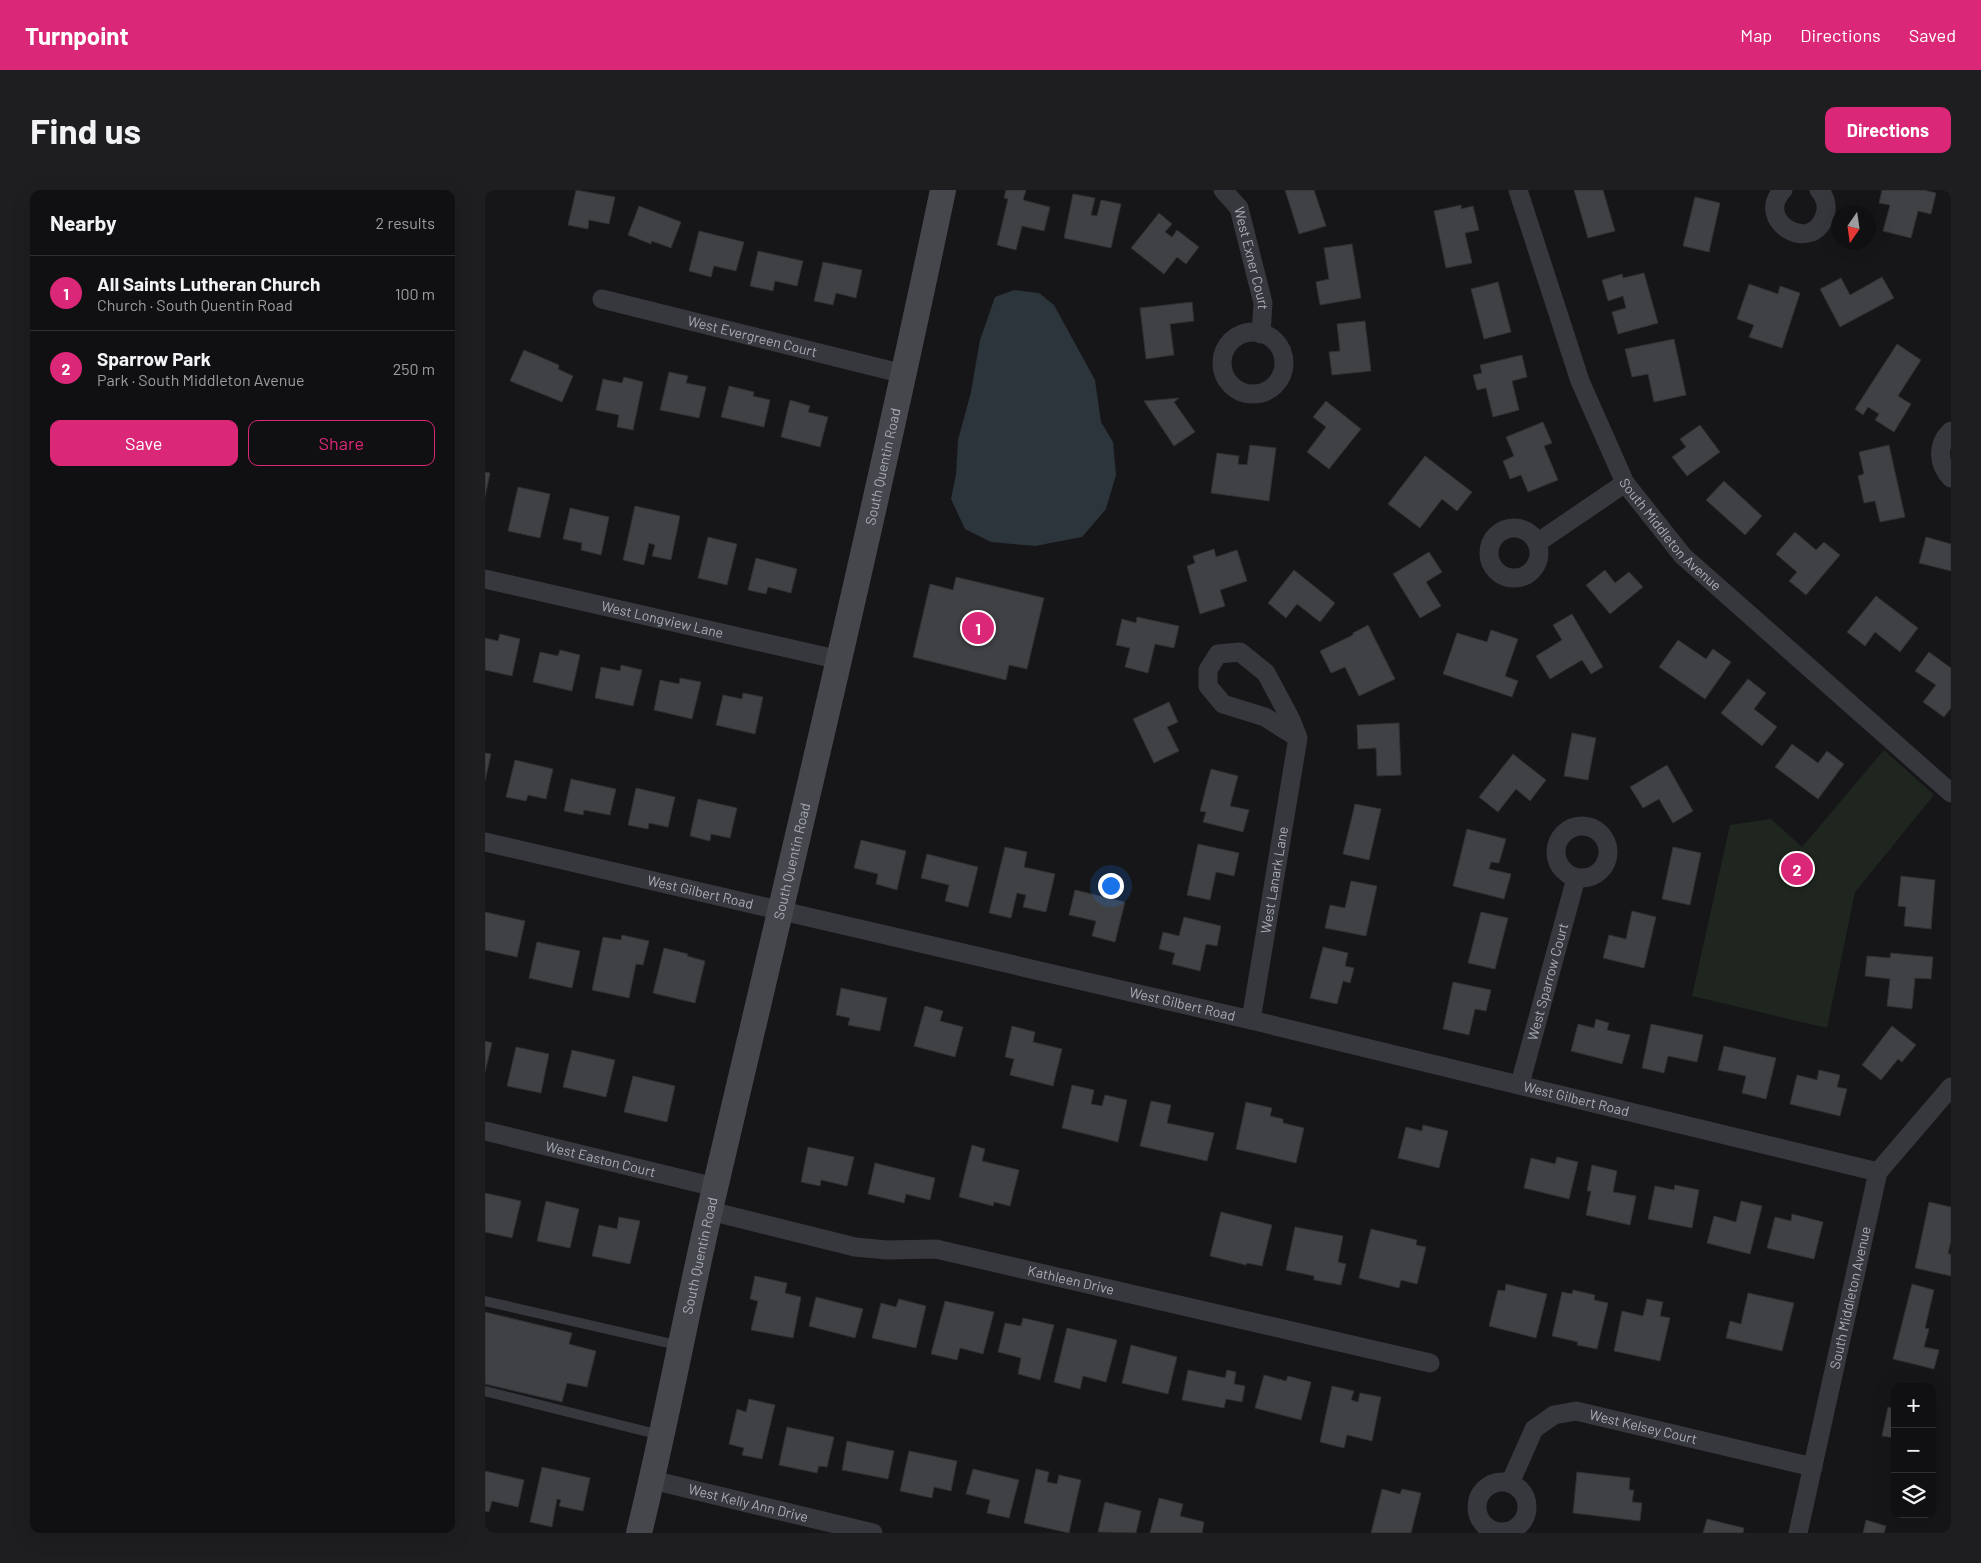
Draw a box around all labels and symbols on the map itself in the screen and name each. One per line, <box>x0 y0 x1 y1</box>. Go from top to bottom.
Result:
street label: West Exner Court <box>1231 205 1272 310</box>
north arrow <box>1831 205 1876 250</box>
street label: West Evergreen Court <box>686 312 819 360</box>
street label: South Quentin Road <box>861 406 904 527</box>
street label: South Middleton Avenue <box>1616 476 1725 594</box>
street label: West Longview Lane <box>600 597 725 641</box>
pin: 1 <box>962 609 994 647</box>
street label: South Quentin Road <box>770 801 813 921</box>
street label: West Lanark Lane <box>1257 825 1291 935</box>
pin: 2 <box>1781 850 1813 888</box>
street label: West Gilbert Road <box>646 871 755 912</box>
your location <box>1098 873 1124 899</box>
street label: West Sparrow Court <box>1523 921 1571 1042</box>
street label: West Gilbert Road <box>1128 983 1237 1024</box>
street label: West Gilbert Road <box>1522 1077 1631 1119</box>
street label: West Easton Court <box>544 1137 658 1180</box>
street label: South Quentin Road <box>678 1195 721 1316</box>
street label: South Middleton Avenue <box>1826 1225 1874 1371</box>
street label: Kathleen Drive <box>1026 1261 1116 1298</box>
street label: West Kelsey Court <box>1588 1405 1699 1447</box>
street label: West Kelly Ann Drive <box>687 1480 810 1525</box>

